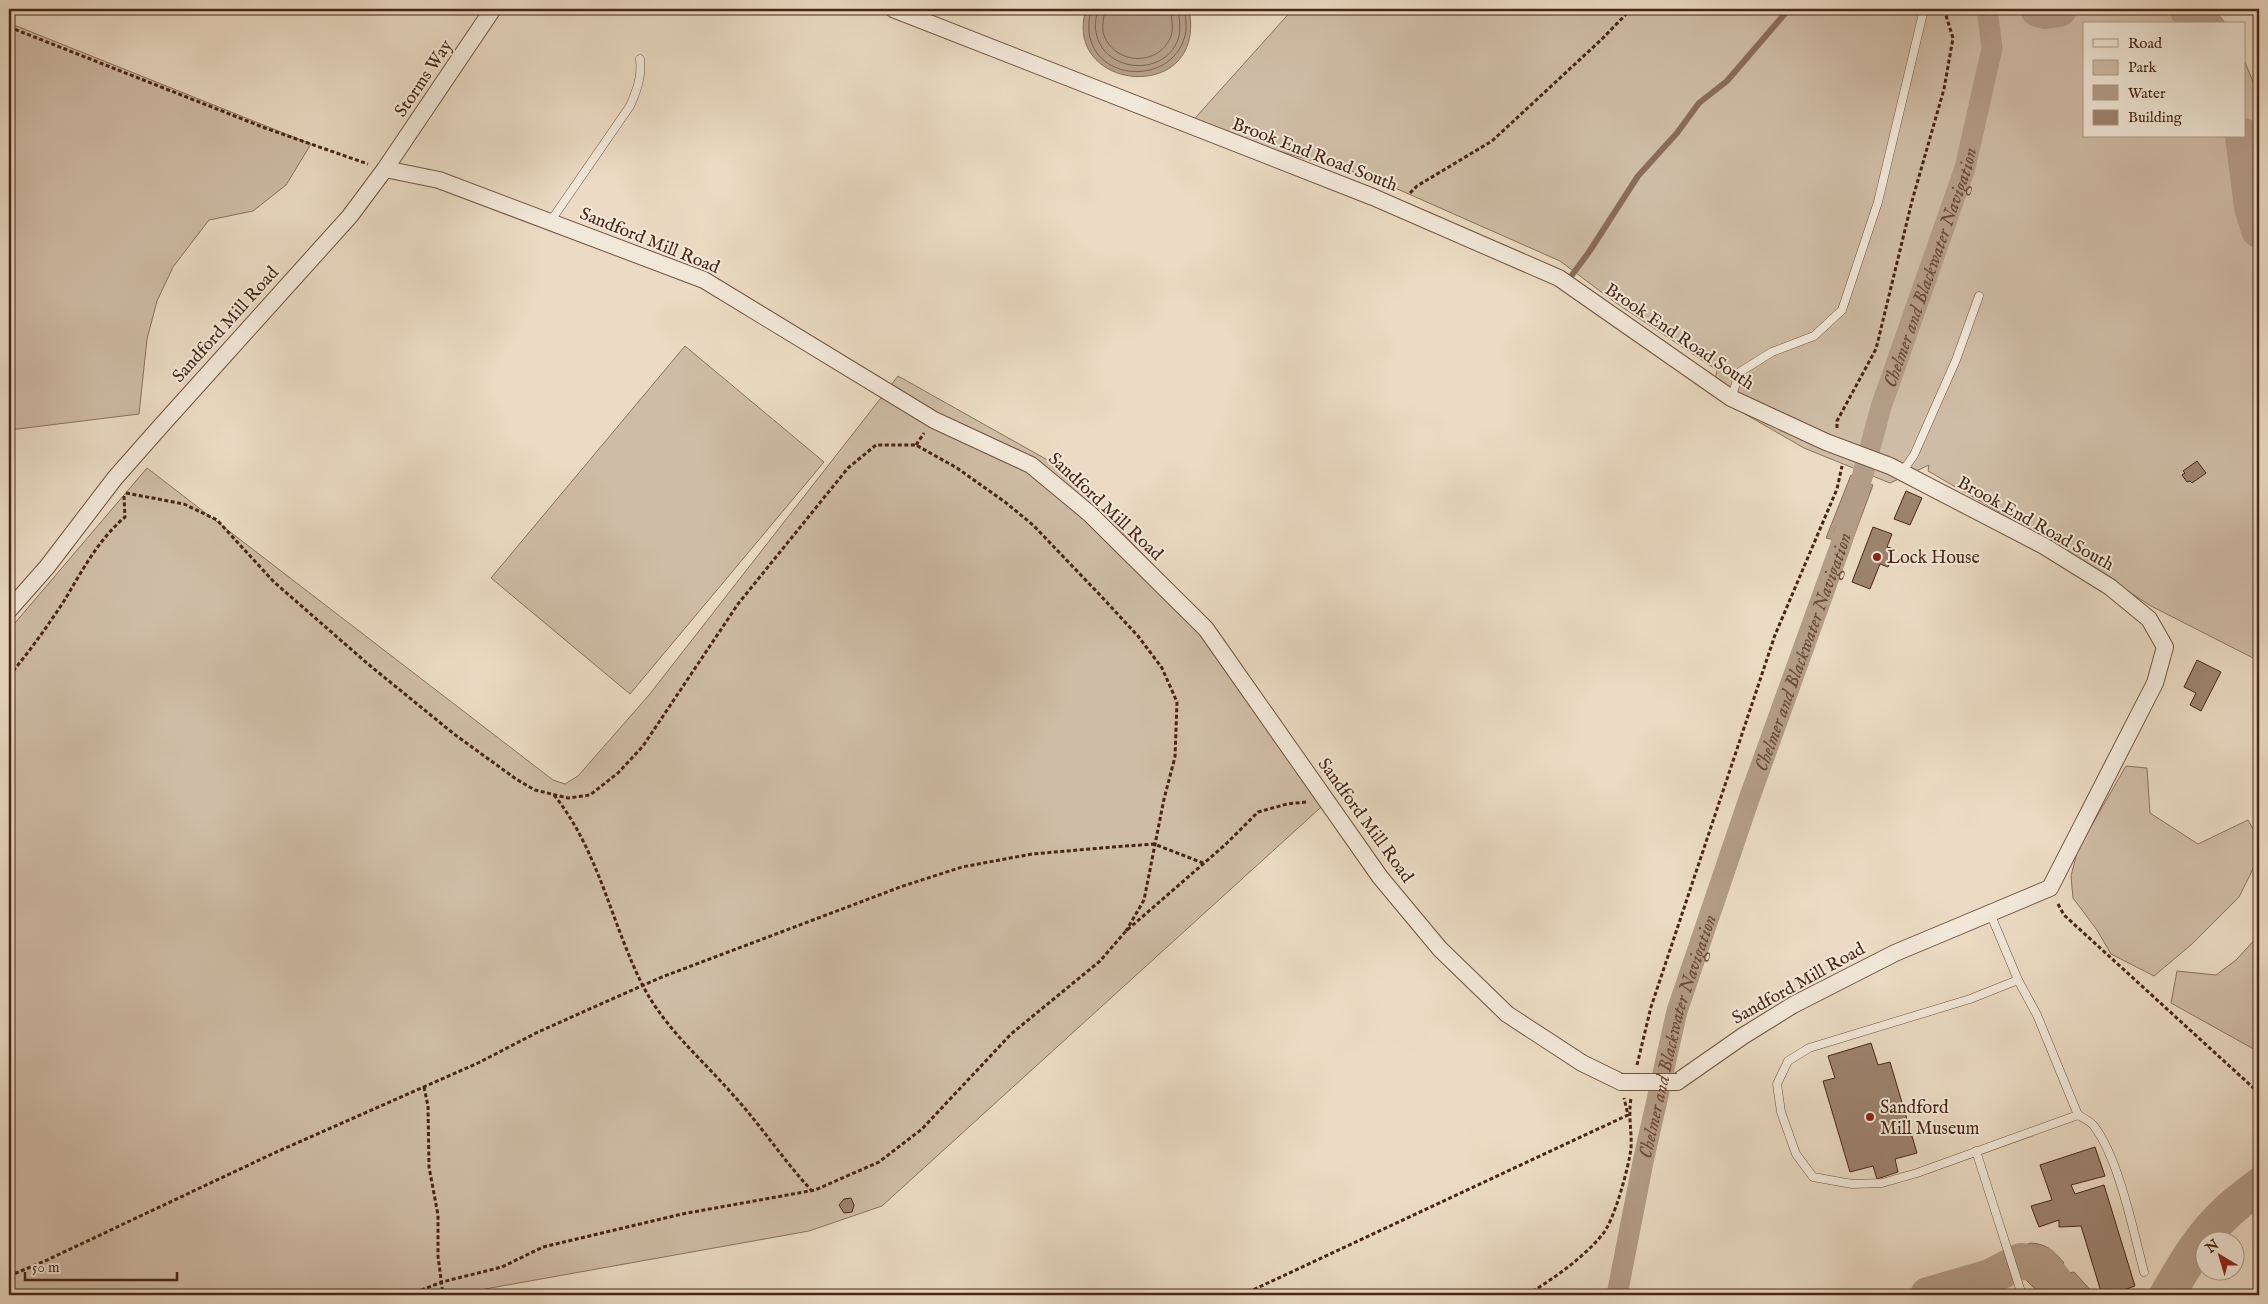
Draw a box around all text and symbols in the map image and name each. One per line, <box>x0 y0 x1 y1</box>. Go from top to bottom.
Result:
legend <box>2083 22 2246 138</box>
text: Road <box>2128 34 2163 53</box>
street label: Storms Way <box>390 36 459 122</box>
text: Park <box>2128 58 2158 77</box>
text: Water <box>2128 84 2166 103</box>
text: Building <box>2128 108 2183 127</box>
street label: Brook End Road South <box>1228 113 1401 198</box>
water label: Chelmer and Blackwater Navigation <box>1879 146 1983 391</box>
street label: Sandford Mill Road <box>576 203 723 280</box>
street label: Sandford Mill Road <box>168 262 285 388</box>
street label: Brook End Road South <box>1600 279 1759 396</box>
street label: Sandford Mill Road <box>1043 448 1167 566</box>
street label: Brook End Road South <box>1953 472 2118 577</box>
water label: Chelmer and Blackwater Navigation <box>1750 530 1858 775</box>
place label: Lock House <box>1887 547 1980 570</box>
marker: Lock House <box>1871 551 1883 563</box>
street label: Sandford Mill Road <box>1312 754 1418 888</box>
water label: Chelmer and Blackwater Navigation <box>1634 911 1723 1161</box>
street label: Sandford Mill Road <box>1728 938 1870 1030</box>
place label: Sandford Mill Museum <box>1880 1097 1980 1141</box>
marker: Sandford Mill Museum <box>1864 1111 1876 1123</box>
north arrow <box>2196 1232 2246 1282</box>
text: N <box>2202 1236 2223 1258</box>
scale bar <box>25 1249 178 1281</box>
text: 50 m <box>32 1258 60 1277</box>

